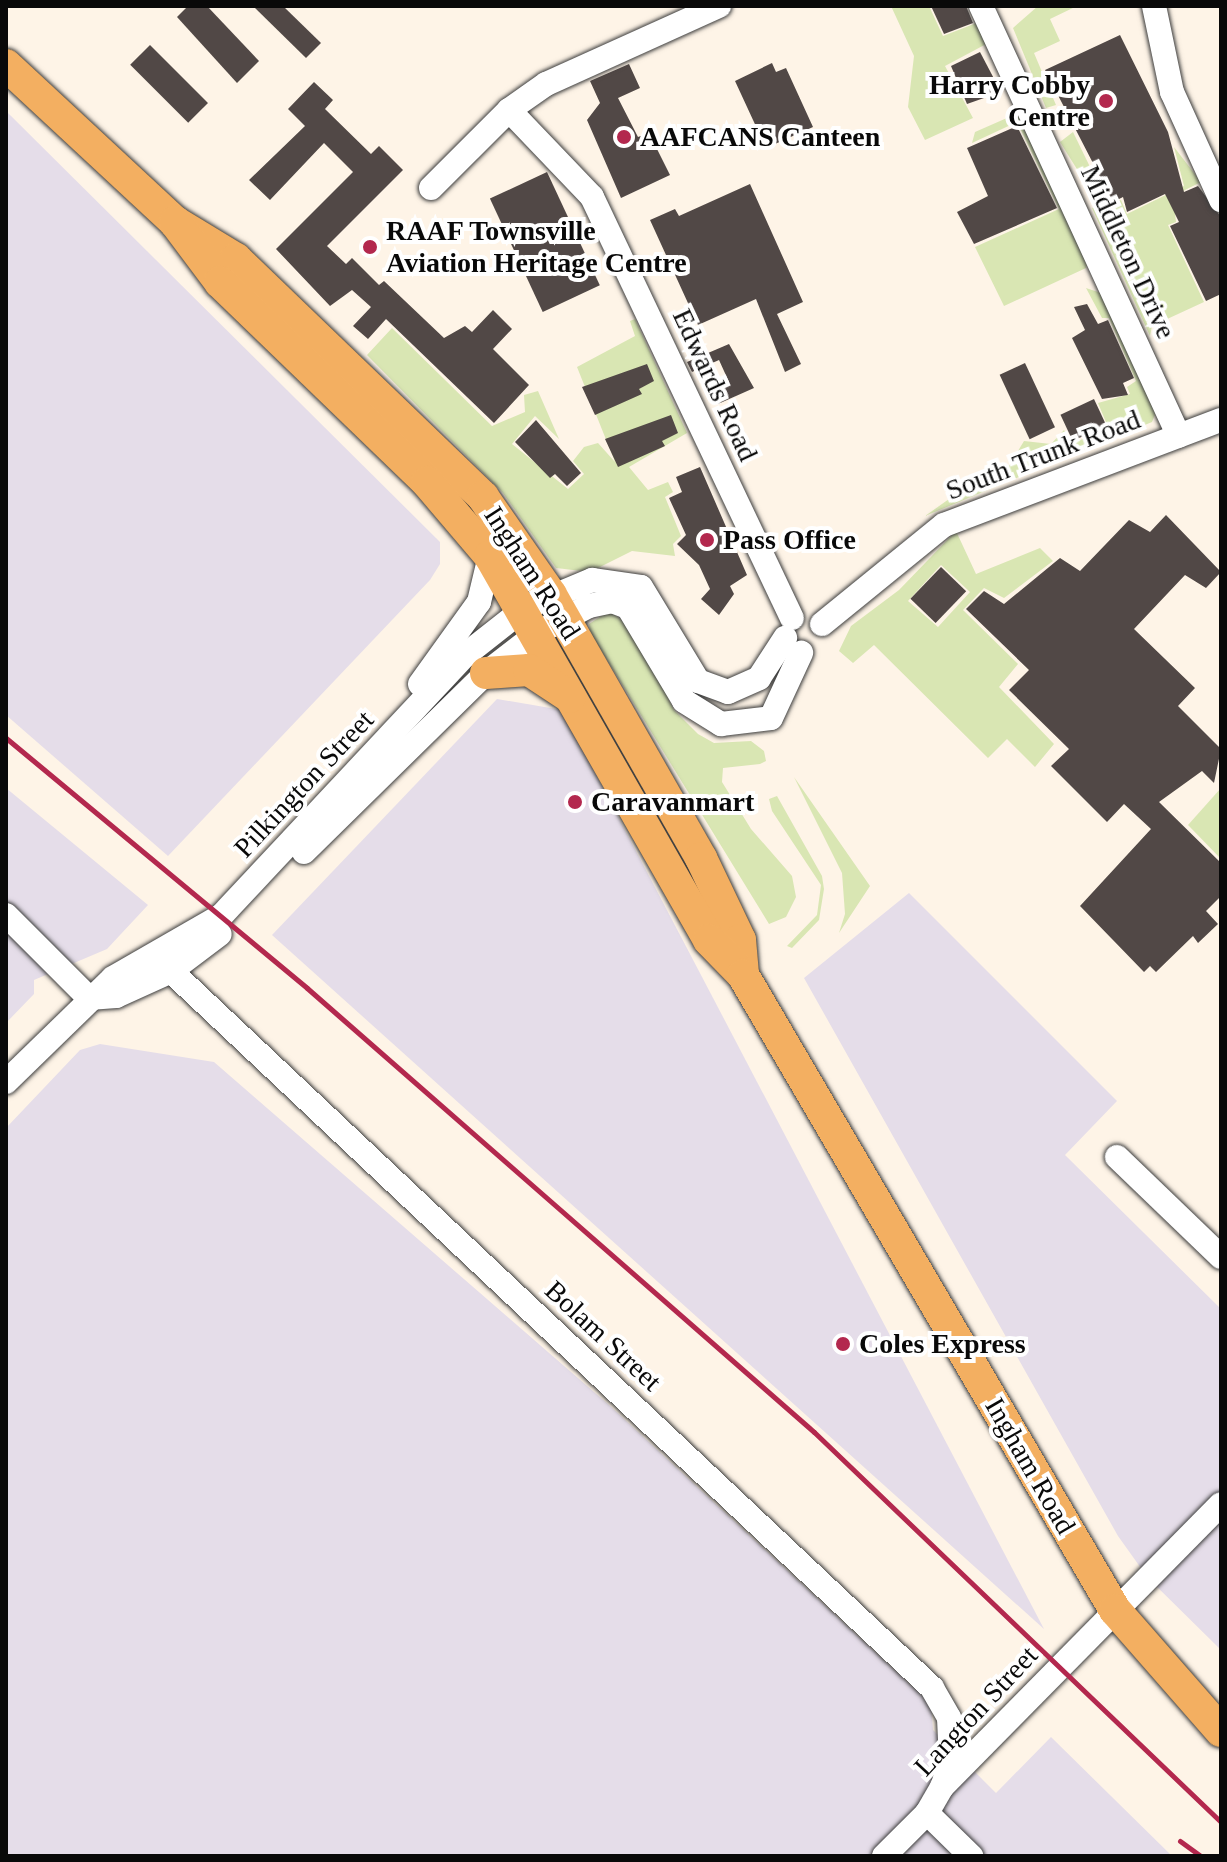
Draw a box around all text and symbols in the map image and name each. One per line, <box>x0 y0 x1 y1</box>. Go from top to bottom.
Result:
place label: Harry Cobby Centre <box>929 68 1090 134</box>
marker: Harry Cobby Centre <box>1097 92 1115 110</box>
place label: AAFCANS Canteen <box>640 120 880 154</box>
marker: AAFCANS Canteen <box>615 128 633 146</box>
street label: Middleton Drive <box>1073 160 1183 344</box>
place label: RAAF Townsville Aviation Heritage Centre <box>386 214 687 280</box>
marker: RAAF Townsville Aviation Heritage Centre <box>361 238 379 256</box>
street label: Edwards Road <box>665 304 765 466</box>
street label: South Trunk Road <box>941 402 1145 508</box>
street label: Ingham Road <box>477 500 587 646</box>
place label: Pass Office <box>723 523 856 557</box>
marker: Pass Office <box>698 531 716 549</box>
street label: Pilkington Street <box>227 703 381 865</box>
place label: Caravanmart <box>591 785 754 819</box>
marker: Caravanmart <box>566 793 584 811</box>
street label: Bolam Street <box>538 1274 668 1398</box>
place label: Coles Express <box>859 1327 1026 1361</box>
marker: Coles Express <box>834 1335 852 1353</box>
street label: Ingham Road <box>978 1392 1082 1540</box>
street label: Langton Street <box>907 1639 1045 1783</box>

